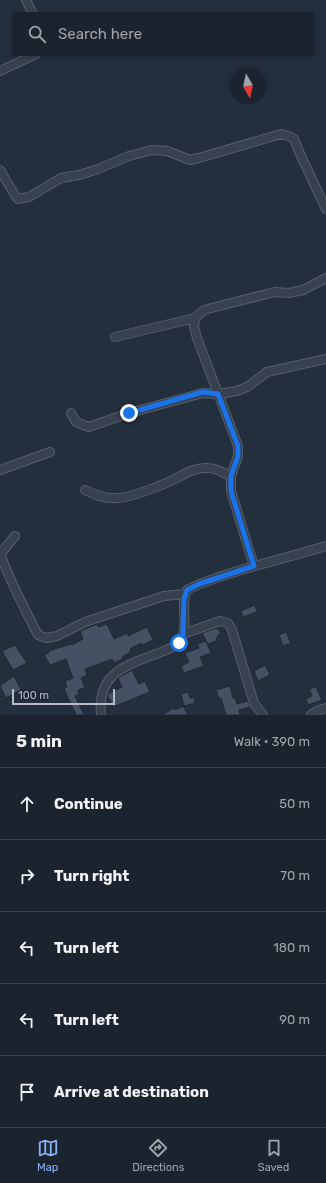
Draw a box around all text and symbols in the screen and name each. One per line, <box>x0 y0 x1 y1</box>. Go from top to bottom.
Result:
search box <box>12 12 314 56</box>
icon: search <box>26 23 48 45</box>
text: Search here <box>58 25 142 43</box>
north arrow <box>230 68 266 104</box>
route end <box>120 404 138 422</box>
route start <box>170 634 188 652</box>
scale bar <box>12 687 115 706</box>
text: 100 m <box>18 689 49 702</box>
text: 5 min <box>16 731 62 751</box>
text: Walk · 390 m <box>234 734 310 749</box>
icon: ahead <box>16 793 38 815</box>
text: Continue <box>54 795 123 813</box>
text: 50 m <box>279 796 310 811</box>
icon: right <box>16 865 38 887</box>
text: Turn right <box>54 867 129 885</box>
text: 70 m <box>280 868 310 883</box>
icon: left <box>16 937 38 959</box>
text: Turn left <box>54 939 119 957</box>
text: 180 m <box>273 940 310 955</box>
icon: left <box>16 1009 38 1031</box>
text: Turn left <box>54 1011 119 1029</box>
text: 90 m <box>279 1012 310 1027</box>
icon: arrive <box>16 1081 38 1103</box>
text: Arrive at destination <box>54 1083 209 1101</box>
tab: Map <box>37 1137 59 1174</box>
tab: Directions <box>132 1137 184 1174</box>
tab: Saved <box>258 1137 289 1174</box>

